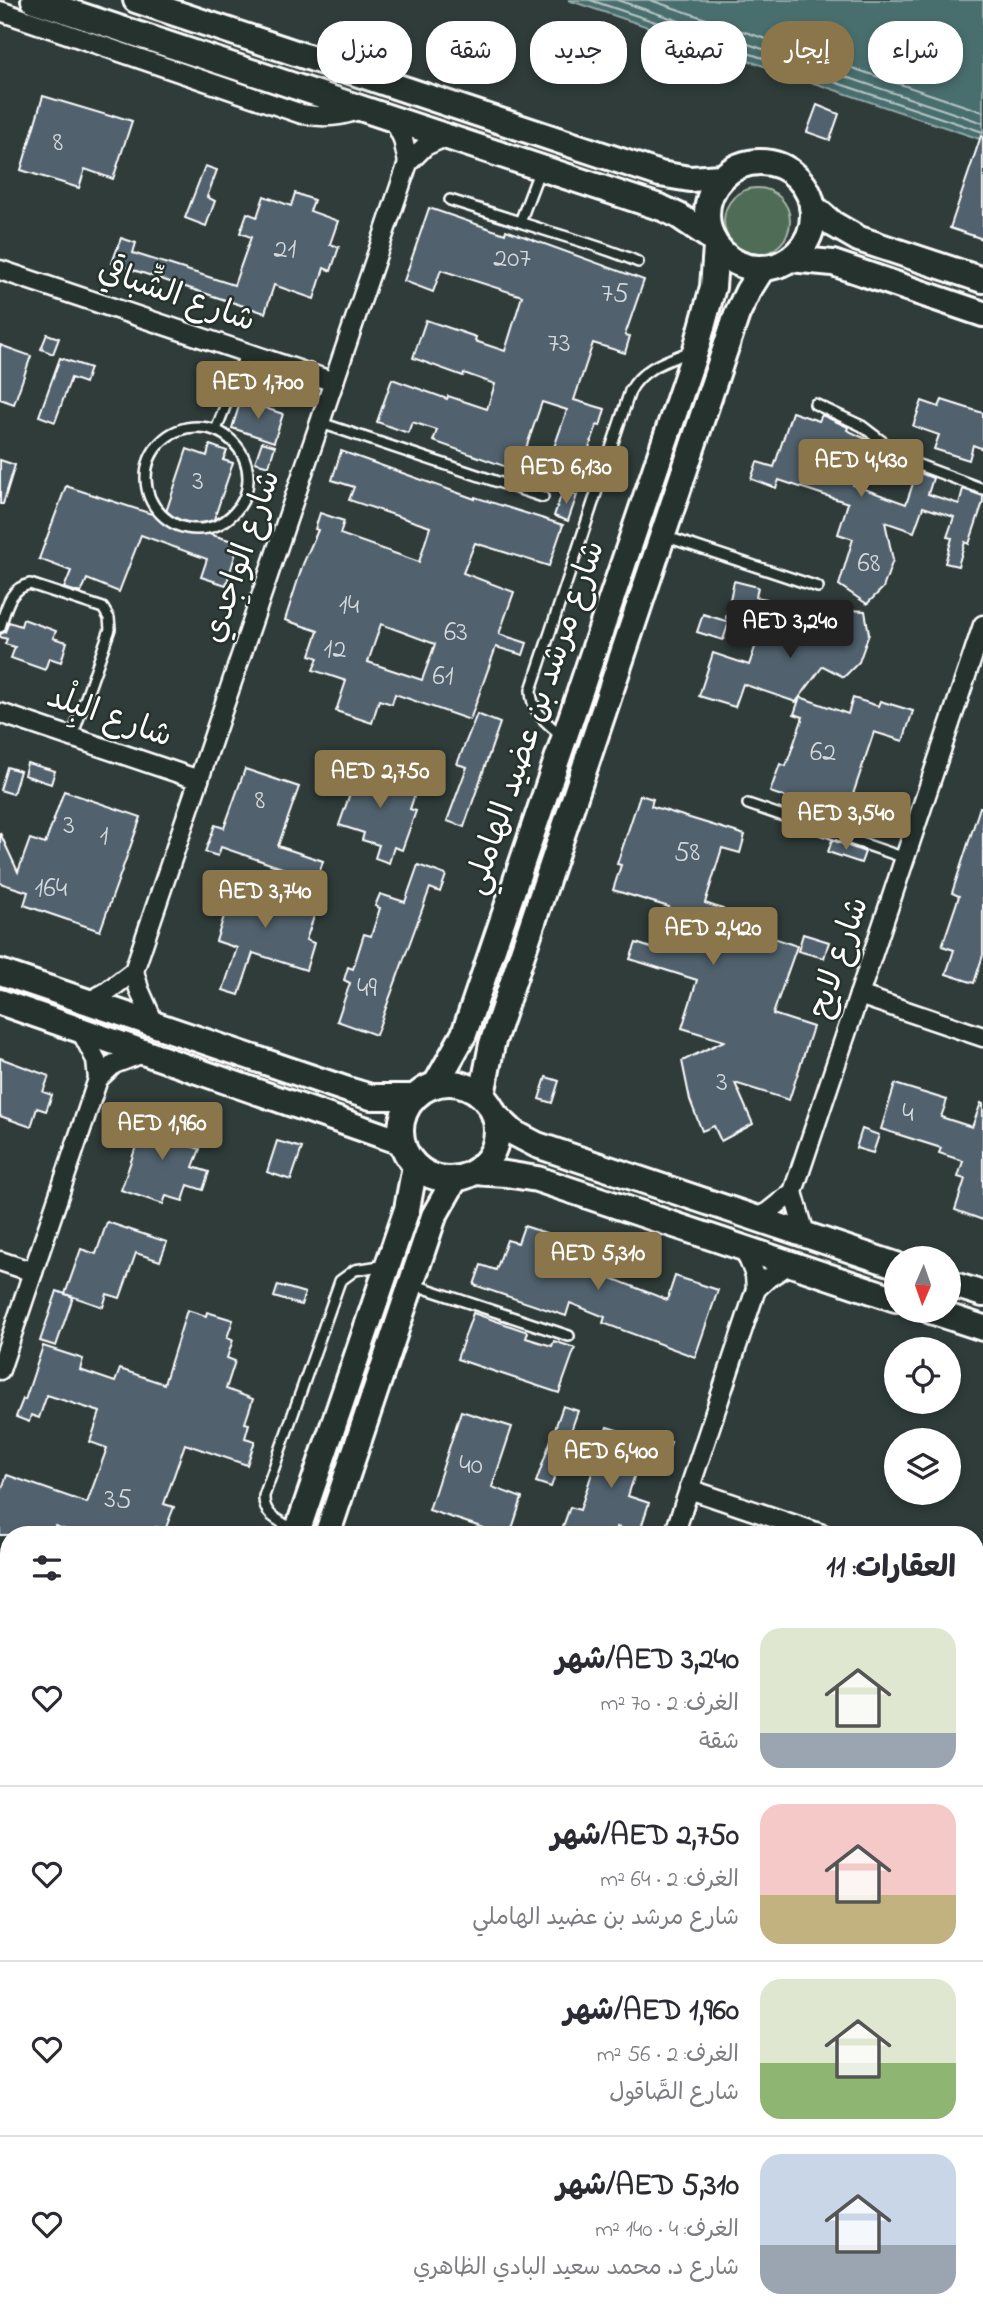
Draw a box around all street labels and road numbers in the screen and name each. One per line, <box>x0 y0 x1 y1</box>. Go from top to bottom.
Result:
street label: شارع الشِّباقي <box>91 246 262 346</box>
street label: شارع الواجِدي <box>192 464 294 650</box>
street label: شارع مرشد بن عضيد الهاملي <box>453 535 620 901</box>
street label: شارع البِلْد <box>40 673 179 761</box>
street label: شارع لايح <box>797 891 883 1025</box>

